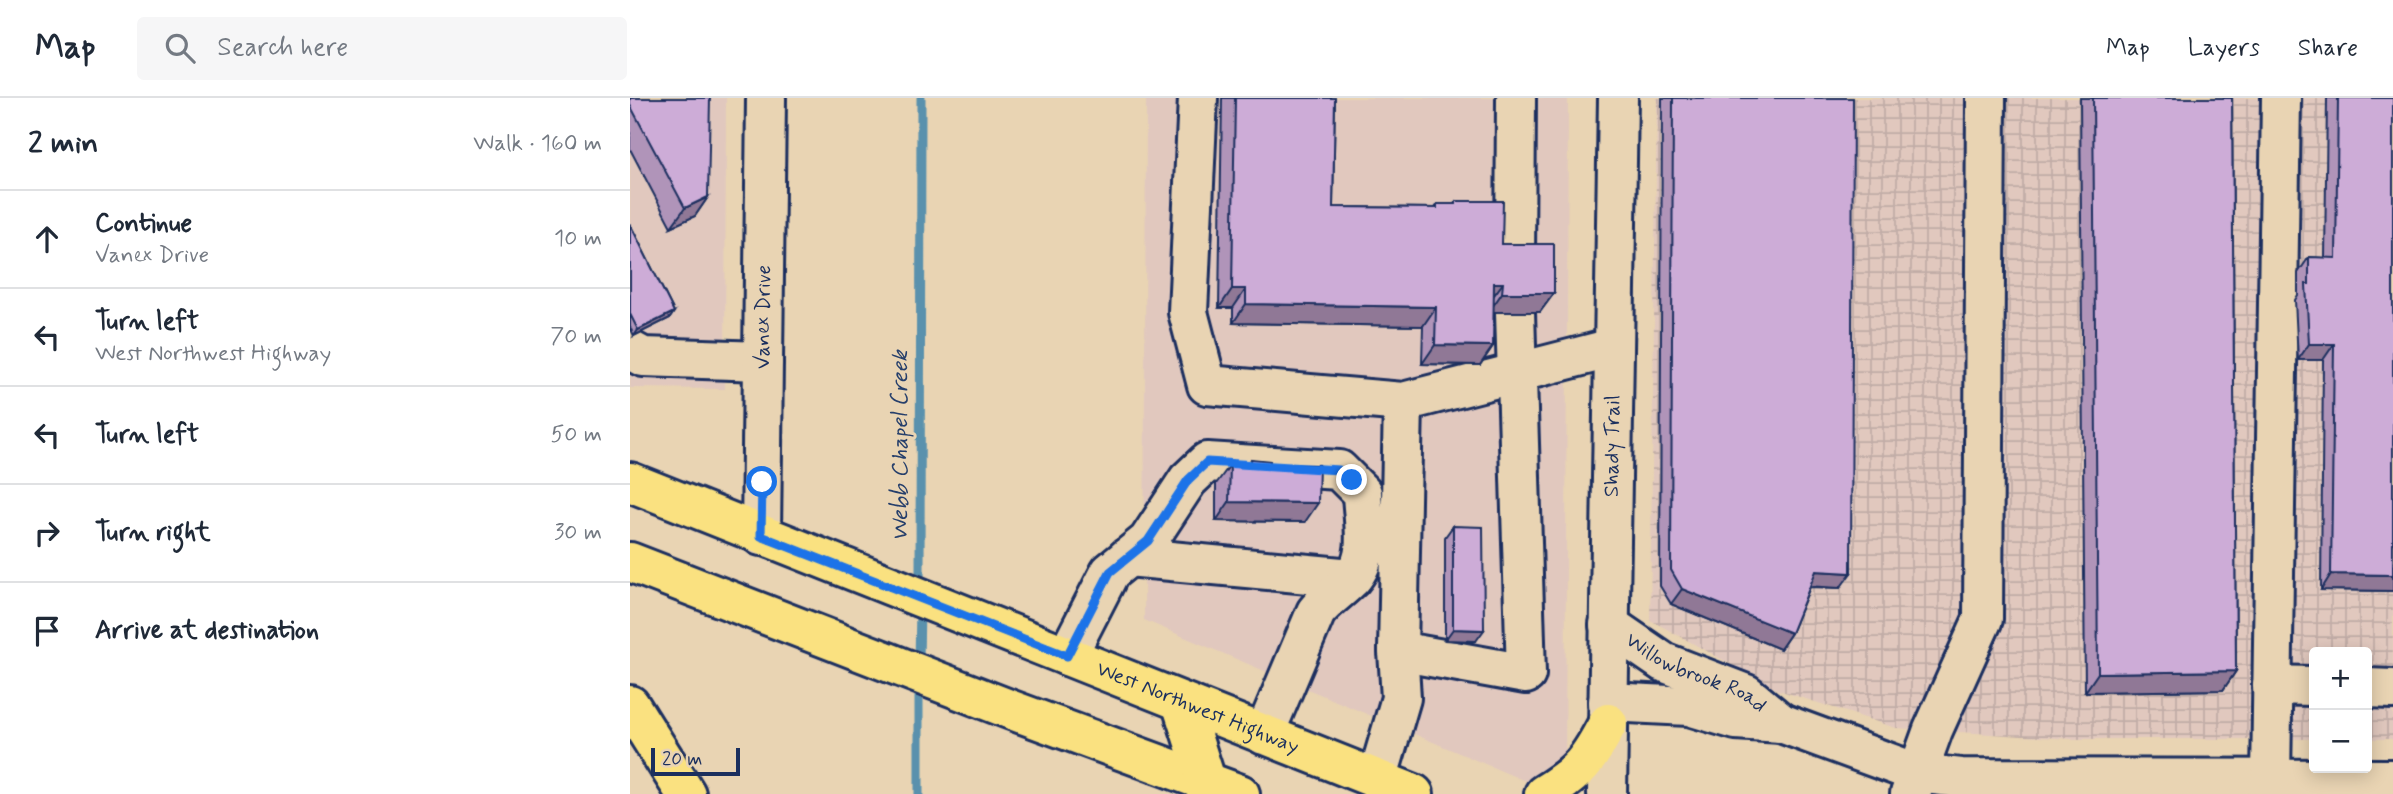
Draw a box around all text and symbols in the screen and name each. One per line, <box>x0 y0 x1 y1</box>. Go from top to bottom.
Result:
search box <box>137 17 627 80</box>
text: Map <box>35 26 95 70</box>
icon: search <box>161 29 199 67</box>
text: Search here <box>217 31 348 65</box>
text: Map <box>2106 33 2150 64</box>
text: Layers <box>2188 33 2260 64</box>
text: Share <box>2298 33 2358 64</box>
text: 2 min <box>28 124 98 163</box>
text: Walk · 160 m <box>473 129 602 159</box>
text: Continue <box>95 207 192 241</box>
icon: ahead <box>28 220 66 258</box>
text: 10 m <box>554 224 602 254</box>
text: Vanex Drive <box>95 241 209 271</box>
street label: Vanex Drive <box>749 265 778 369</box>
text: Turn left <box>95 305 199 339</box>
icon: left <box>28 318 66 356</box>
text: 70 m <box>550 322 602 352</box>
text: West Northwest Highway <box>95 339 331 369</box>
water label: Webb Chapel Creek <box>886 349 916 542</box>
street label: Shady Trail <box>1598 395 1627 497</box>
icon: left <box>28 416 66 454</box>
text: Turn left <box>95 418 199 452</box>
text: 50 m <box>551 420 602 450</box>
route end <box>1336 464 1367 495</box>
route start <box>746 466 777 497</box>
icon: right <box>28 514 66 552</box>
text: Turn right <box>95 516 211 550</box>
text: 30 m <box>554 518 602 548</box>
icon: arrive <box>28 612 66 650</box>
text: Arrive at destination <box>95 614 319 648</box>
street label: Willowbrook Road <box>1620 626 1773 719</box>
map controls <box>2309 647 2372 773</box>
button: + <box>2309 647 2372 710</box>
street label: West Northwest Highway <box>1092 655 1303 761</box>
button: − <box>2309 710 2372 773</box>
scale bar <box>651 745 740 777</box>
text: 20 m <box>662 747 702 772</box>

